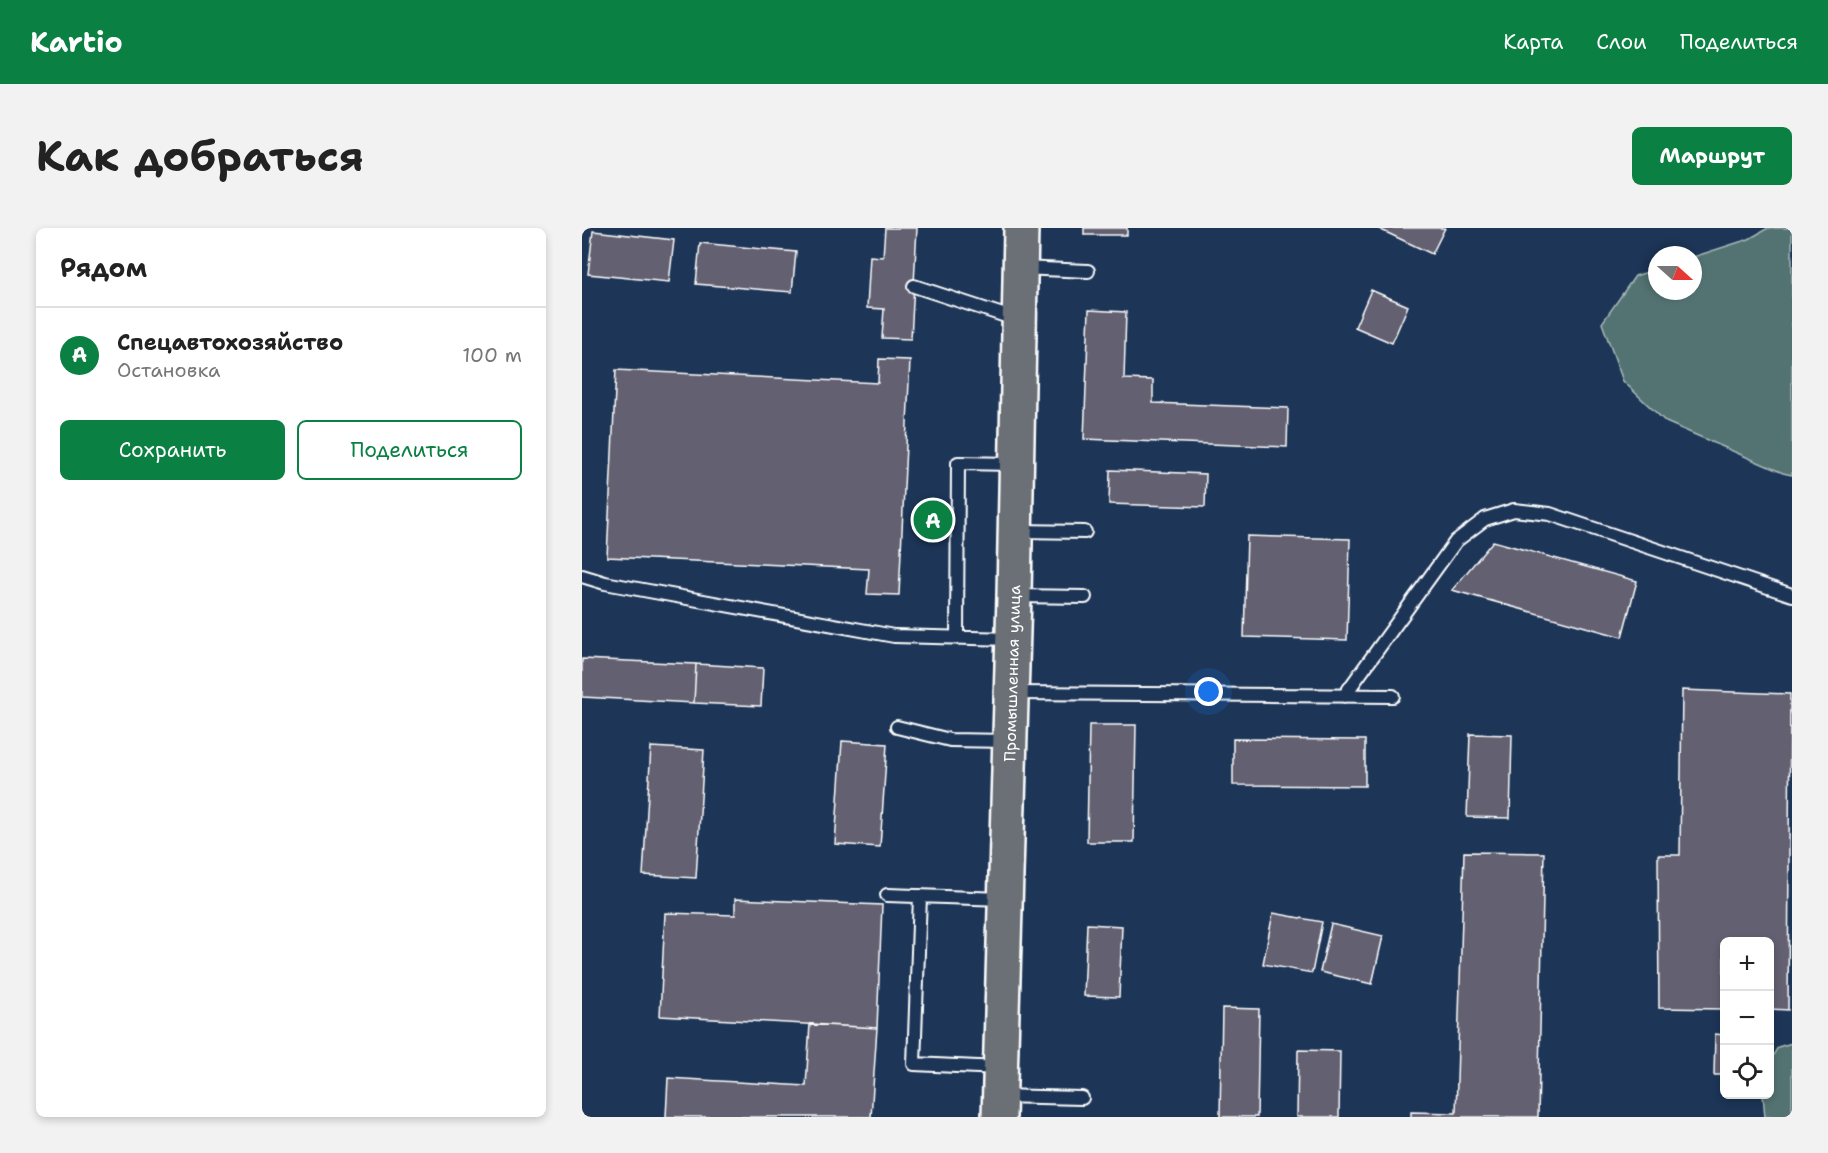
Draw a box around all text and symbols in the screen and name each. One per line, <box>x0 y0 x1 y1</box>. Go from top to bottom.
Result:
text: Kartio <box>30 23 123 61</box>
text: Карта <box>1503 28 1563 56</box>
text: Слои <box>1596 28 1647 56</box>
text: Поделиться <box>1680 28 1798 56</box>
button: Маршрут <box>1632 127 1792 185</box>
text: Как добраться <box>36 128 364 184</box>
north arrow <box>1648 246 1702 300</box>
text: Рядом <box>60 250 147 285</box>
text: Спецавтохозяйство <box>117 328 343 357</box>
text: A <box>72 342 87 368</box>
text: 100 m <box>462 342 522 368</box>
text: Остановка <box>117 357 221 383</box>
button: Сохранить <box>60 420 285 480</box>
button: Поделиться <box>297 420 522 480</box>
pin: A <box>914 498 952 542</box>
street label: Промышленная улица <box>999 585 1025 762</box>
your location <box>1194 677 1223 706</box>
map controls <box>1720 937 1774 1099</box>
button: + <box>1720 937 1774 991</box>
button: − <box>1720 991 1774 1045</box>
button: locate <box>1720 1045 1774 1099</box>

